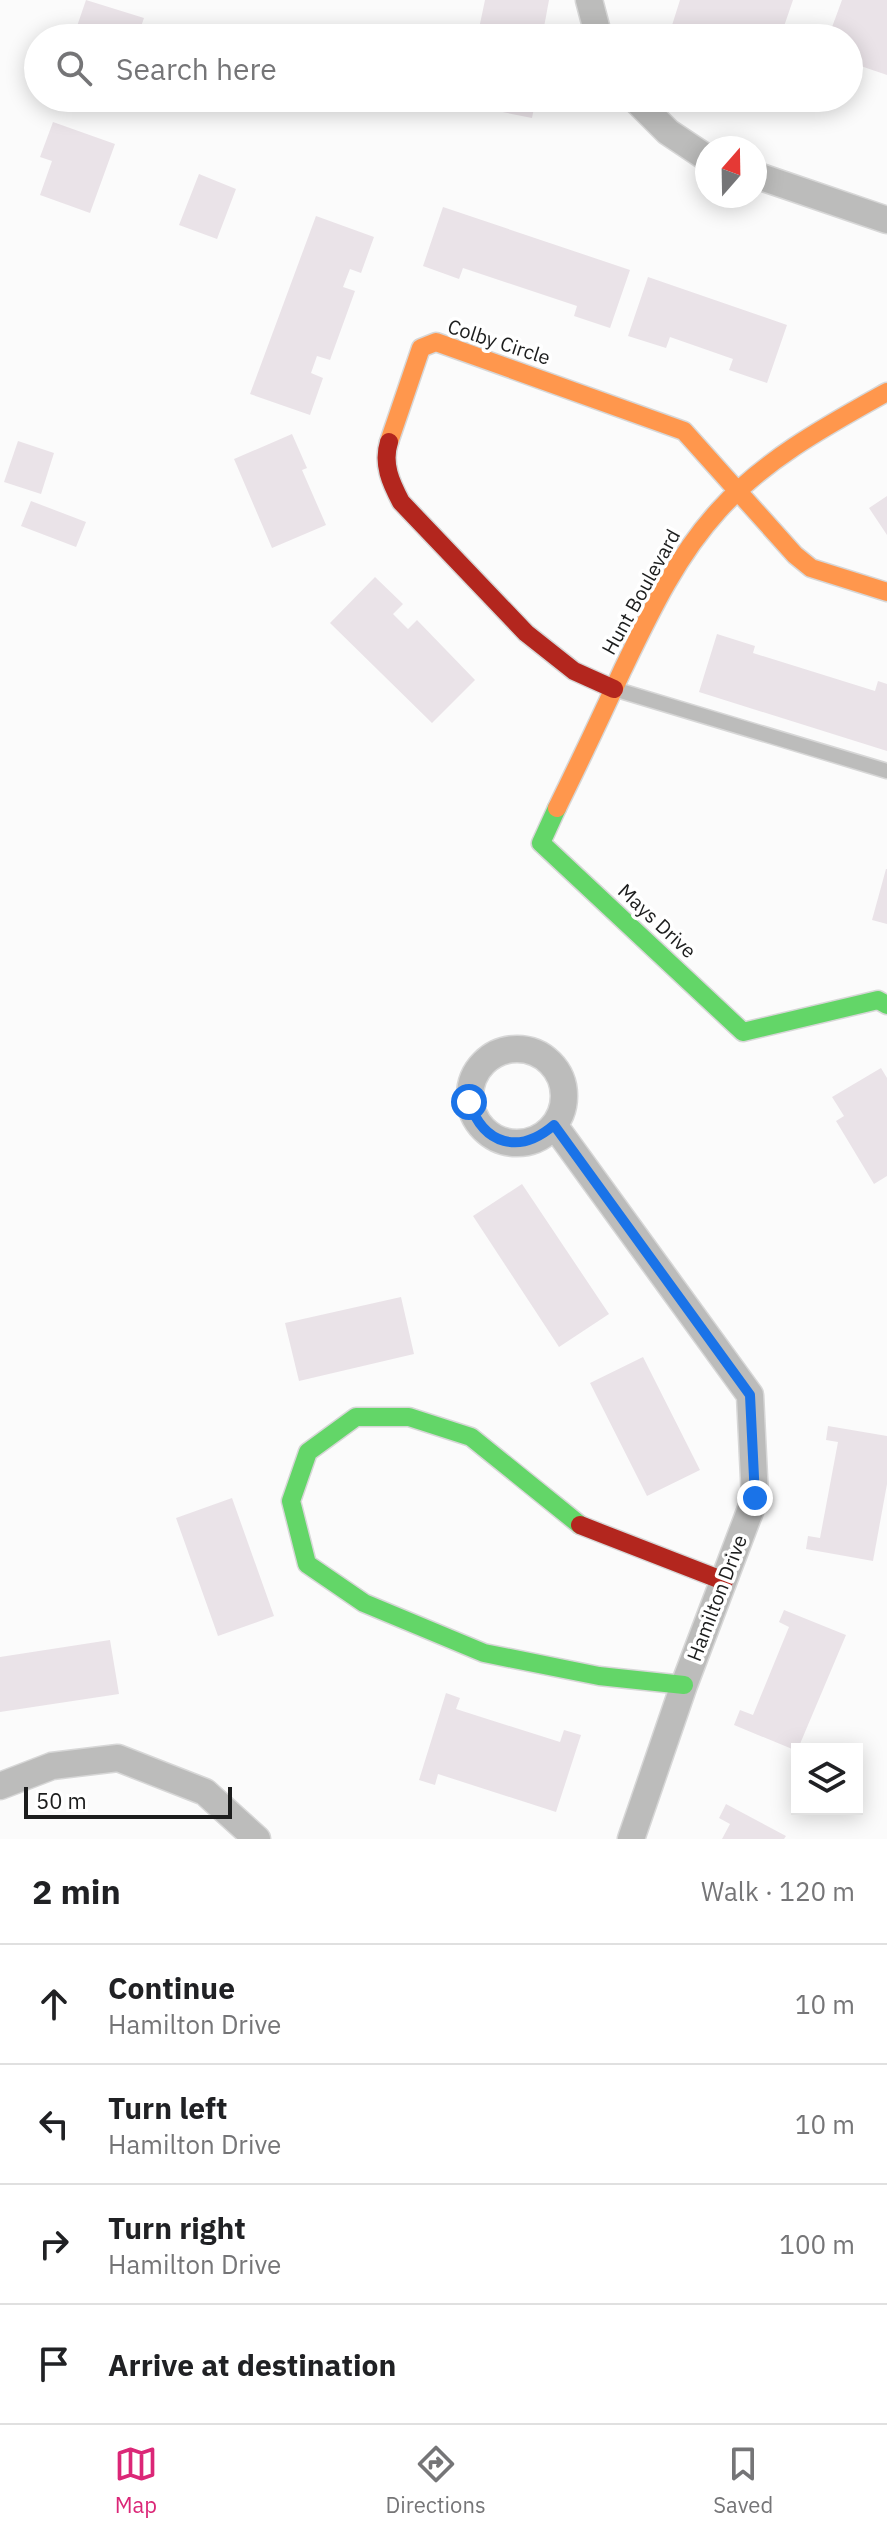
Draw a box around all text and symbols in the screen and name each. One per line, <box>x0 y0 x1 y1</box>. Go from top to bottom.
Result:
search box <box>24 24 863 112</box>
icon: search <box>52 46 96 90</box>
text: Search here <box>116 49 277 88</box>
north arrow <box>695 136 767 208</box>
street label: Colby Circle <box>444 312 554 371</box>
street label: Hunt Boulevard <box>595 524 686 659</box>
street label: Mays Drive <box>612 877 702 964</box>
route start <box>451 1084 487 1120</box>
route end <box>737 1480 773 1516</box>
street label: Hamilton Drive <box>680 1531 753 1665</box>
map controls <box>791 1743 863 1815</box>
button: layers <box>791 1743 863 1815</box>
scale bar <box>24 1783 232 1819</box>
text: 50 m <box>36 1786 87 1815</box>
text: 2 min <box>32 1869 121 1913</box>
text: Walk · 120 m <box>701 1874 855 1908</box>
text: Continue <box>108 1968 235 2007</box>
icon: ahead <box>32 1982 76 2026</box>
text: 10 m <box>795 1987 855 2021</box>
text: Hamilton Drive <box>108 2007 281 2041</box>
text: Turn left <box>108 2088 227 2127</box>
icon: left <box>32 2102 76 2146</box>
text: 10 m <box>795 2107 855 2141</box>
text: Hamilton Drive <box>108 2127 281 2161</box>
text: Turn right <box>108 2208 246 2247</box>
icon: right <box>32 2222 76 2266</box>
text: 100 m <box>779 2227 855 2261</box>
text: Hamilton Drive <box>108 2247 281 2281</box>
icon: arrive <box>32 2342 76 2386</box>
text: Arrive at destination <box>108 2345 396 2384</box>
tab: Map <box>114 2442 158 2519</box>
tab: Directions <box>386 2442 486 2519</box>
tab: Saved <box>713 2442 773 2519</box>

